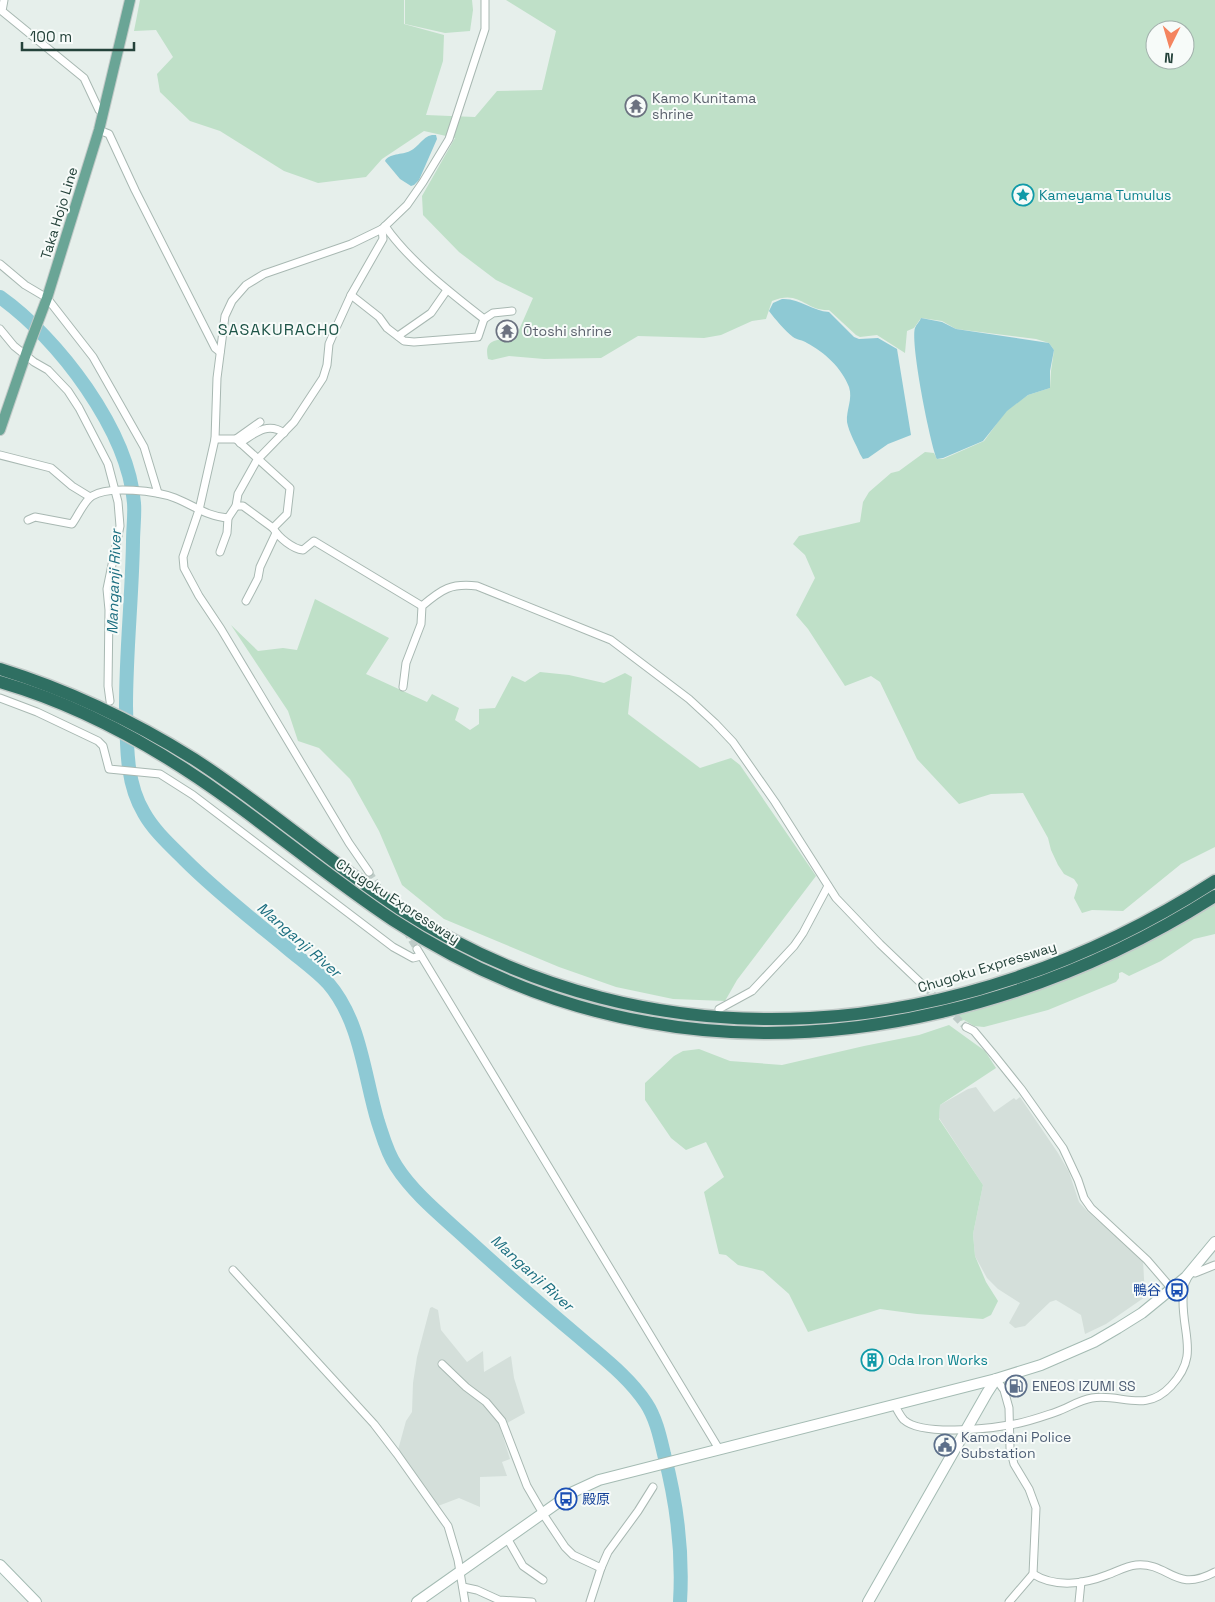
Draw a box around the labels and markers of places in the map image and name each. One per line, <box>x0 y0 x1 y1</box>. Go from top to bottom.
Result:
place label: Kamo Kunitama shrine <box>652 89 756 123</box>
temple icon: Kamo Kunitama shrine <box>624 94 648 118</box>
place icon: Kameyama Tumulus <box>1011 183 1035 207</box>
place label: Kameyama Tumulus <box>1039 186 1171 204</box>
temple icon: Ōtoshi shrine <box>495 319 519 343</box>
place label: Ōtoshi shrine <box>523 322 612 340</box>
bus stop icon: 鴨谷 <box>1165 1278 1189 1302</box>
place label: 鴨谷 <box>1133 1281 1161 1299</box>
building icon: Oda Iron Works <box>860 1348 884 1372</box>
place label: Oda Iron Works <box>888 1351 988 1369</box>
fuel station icon: ENEOS IZUMI SS <box>1004 1374 1028 1398</box>
place label: ENEOS IZUMI SS <box>1032 1377 1136 1395</box>
place label: Kamodani Police Substation <box>961 1428 1071 1462</box>
public building icon: Kamodani Police Substation <box>933 1433 957 1457</box>
bus stop icon: 殿原 <box>554 1487 578 1511</box>
place label: 殿原 <box>582 1490 610 1508</box>

